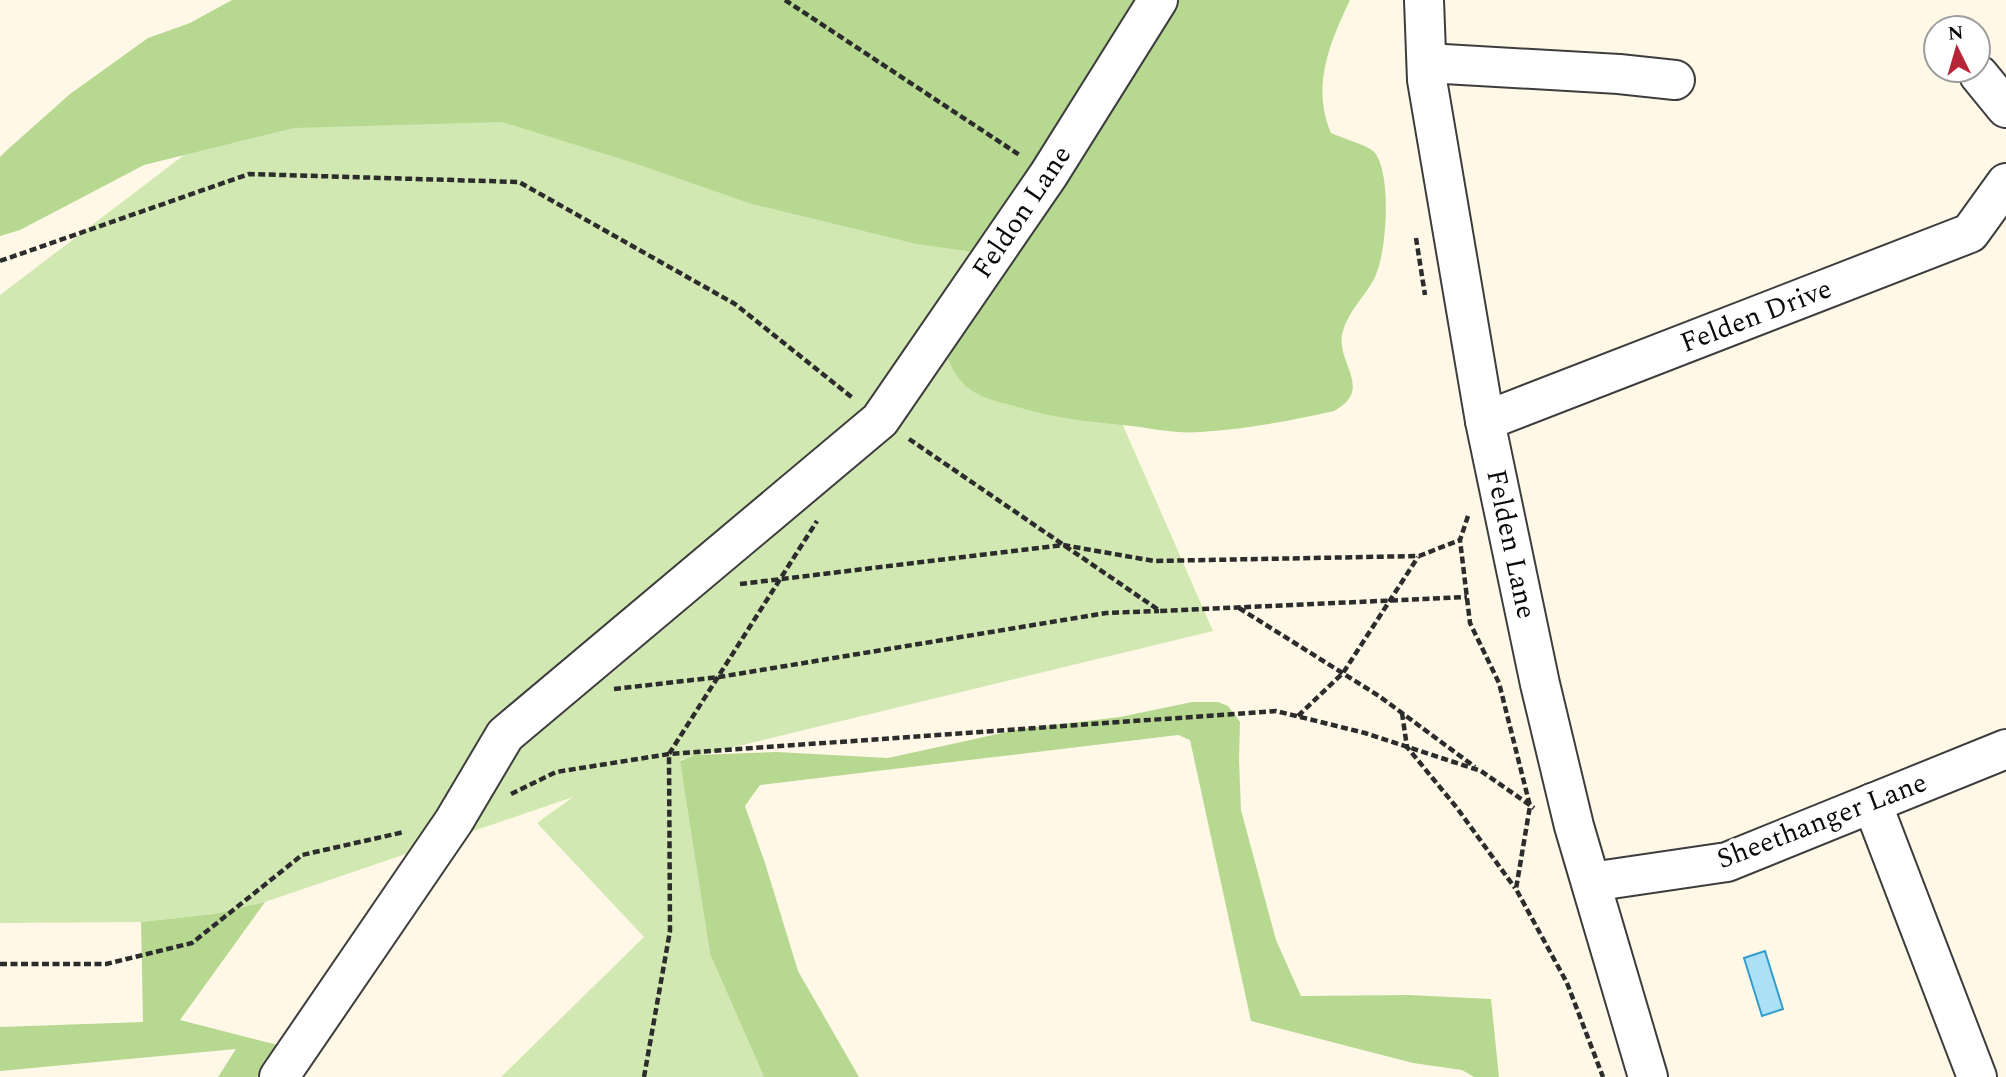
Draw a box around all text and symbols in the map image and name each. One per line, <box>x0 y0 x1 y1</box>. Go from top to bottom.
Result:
north arrow <box>1922 14 1992 84</box>
text: N <box>1947 18 1965 49</box>
street label: Feldon Lane <box>961 136 1083 288</box>
street label: Felden Drive <box>1674 267 1838 365</box>
street label: Felden Lane <box>1474 465 1548 623</box>
street label: Sheethanger Lane <box>1711 761 1933 881</box>

